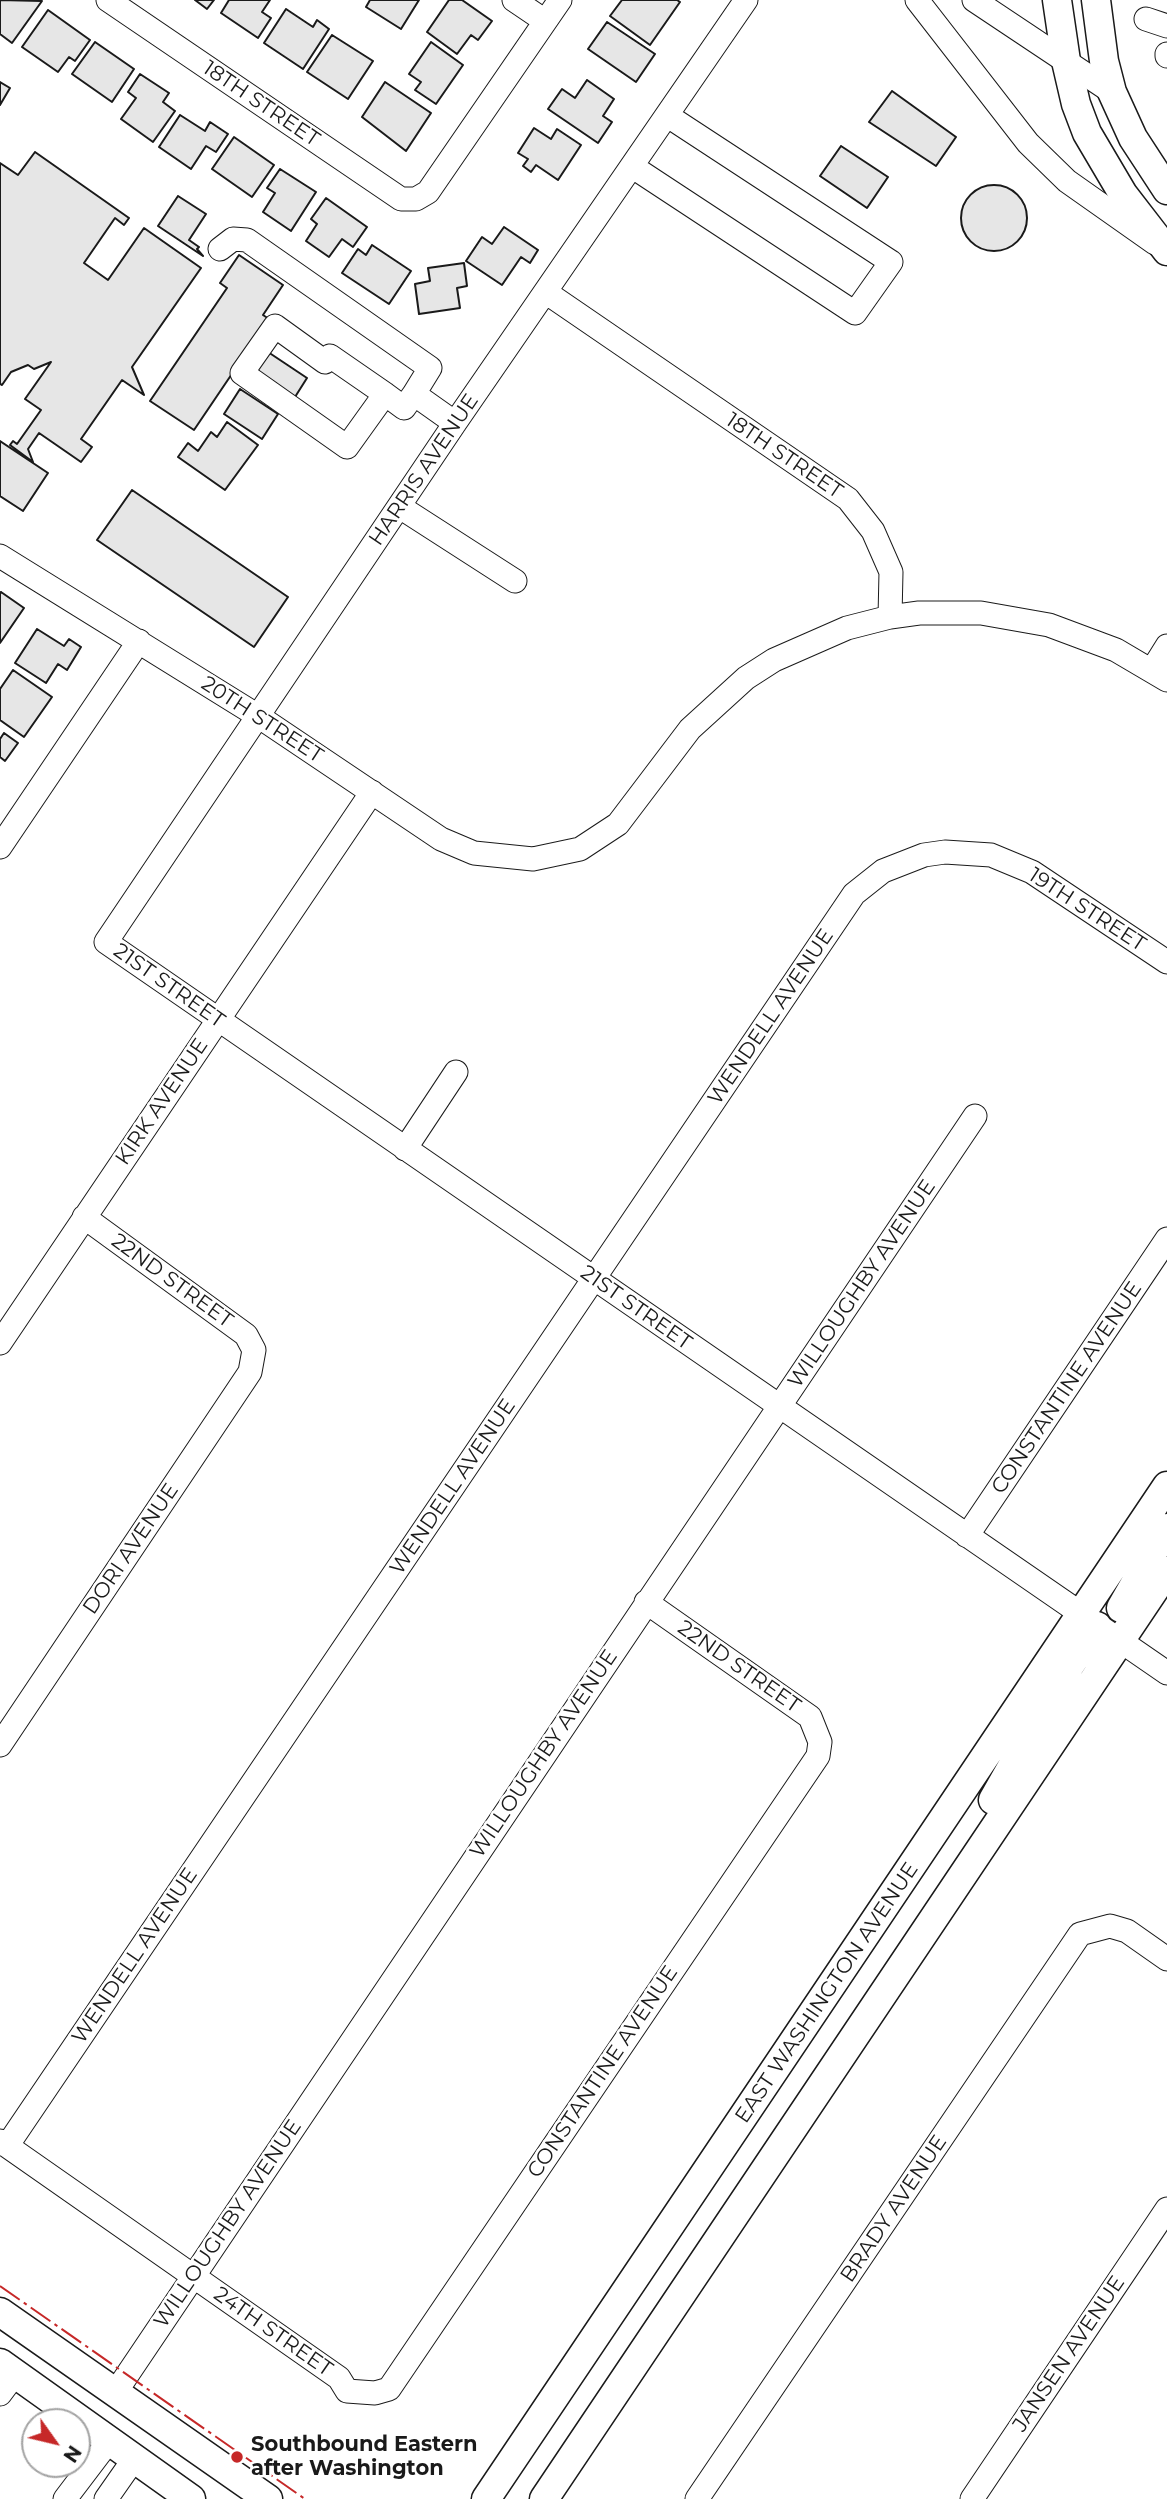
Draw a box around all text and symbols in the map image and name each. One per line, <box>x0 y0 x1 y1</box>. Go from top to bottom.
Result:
street label: 18TH STREET <box>198 56 324 152</box>
street label: HARRIS AVENUE <box>364 389 484 551</box>
street label: 18TH STREET <box>721 408 847 504</box>
street label: 20TH STREET <box>196 671 328 769</box>
street label: 19TH STREET <box>1024 863 1150 957</box>
street label: WENDELL AVENUE <box>703 924 839 1110</box>
street label: 21ST STREET <box>109 938 229 1034</box>
street label: KIRK AVENUE <box>110 1034 214 1170</box>
street label: WILLOUGHBY AVENUE <box>783 1175 941 1393</box>
street label: 22ND STREET <box>106 1229 238 1333</box>
street label: 21ST STREET <box>576 1260 696 1356</box>
street label: CONSTANTINE AVENUE <box>987 1277 1147 1499</box>
street label: WENDELL AVENUE <box>385 1394 521 1580</box>
street label: DORI AVENUE <box>78 1479 184 1619</box>
street label: 22ND STREET <box>673 1615 805 1719</box>
street label: WILLOUGHBY AVENUE <box>465 1645 623 1863</box>
street label: EAST WASHINGTON AVENUE <box>730 1858 924 2128</box>
street label: WENDELL AVENUE <box>67 1863 203 2049</box>
street label: CONSTANTINE AVENUE <box>523 1961 683 2183</box>
street label: WILLOUGHBY AVENUE <box>149 2115 307 2333</box>
street label: BRADY AVENUE <box>835 2131 953 2287</box>
street label: JANSEN AVENUE <box>1008 2271 1130 2437</box>
street label: 24TH STREET <box>209 2282 337 2382</box>
north arrow <box>21 2408 91 2478</box>
place label: Southbound Eastern after Washington <box>251 2432 478 2482</box>
text: N <box>58 2441 86 2467</box>
marker: Southbound Eastern after Washington <box>229 2449 245 2465</box>

